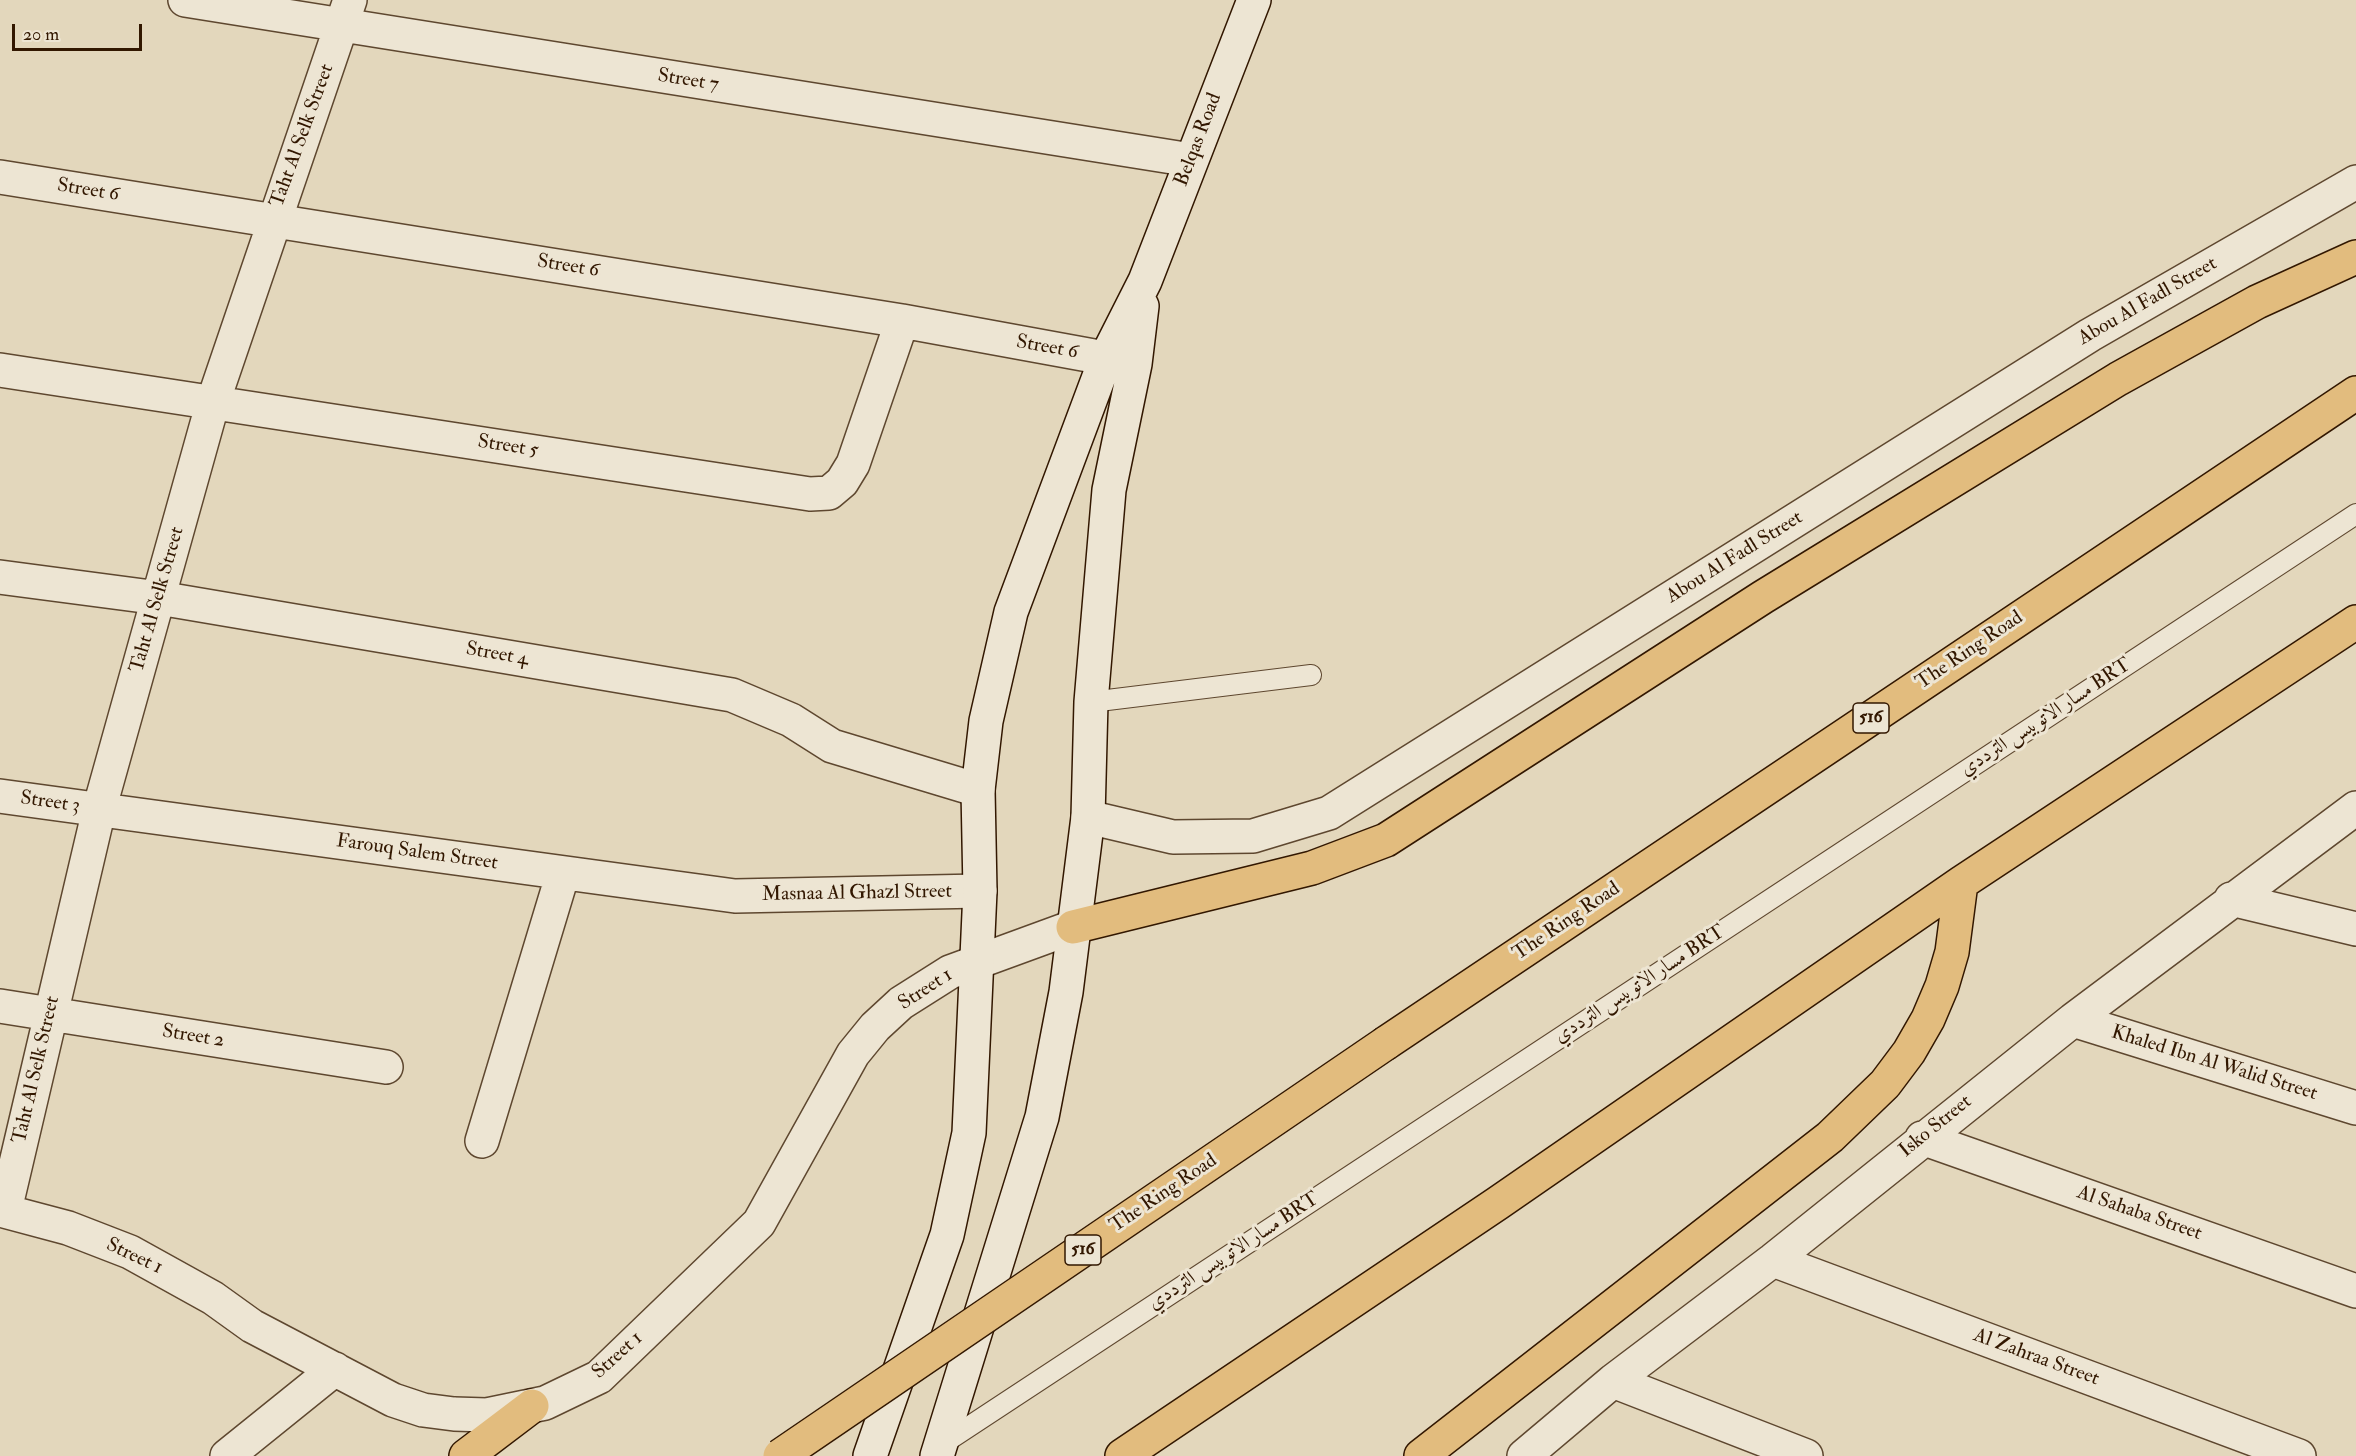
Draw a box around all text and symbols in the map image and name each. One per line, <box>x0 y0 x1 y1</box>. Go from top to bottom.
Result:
scale bar <box>15 12 146 50</box>
text: 20 m <box>23 23 59 46</box>
street label: Taht Al Selk Street <box>266 61 340 211</box>
street label: Street 7 <box>656 64 720 98</box>
street label: Belqas Road <box>1170 90 1228 190</box>
street label: Street 6 <box>55 174 121 208</box>
street label: Street 6 <box>535 250 601 284</box>
street label: Abou Al Fadl Street <box>2074 253 2222 351</box>
street label: Street 6 <box>1014 331 1080 365</box>
street label: Street 5 <box>476 430 540 464</box>
street label: Abou Al Fadl Street <box>1662 506 1808 610</box>
street label: Taht Al Selk Street <box>126 524 190 676</box>
street label: The Ring Road <box>1912 606 2028 696</box>
street label: Street 4 <box>464 638 530 672</box>
street label: مسار الاتوبيس الترددي BRT <box>1956 654 2136 782</box>
road number: 516 <box>1853 703 1889 733</box>
street label: Street 3 <box>19 787 81 819</box>
street label: Farouq Salem Street <box>335 830 499 876</box>
street label: The Ring Road <box>1509 877 1625 967</box>
street label: Masnaa Al Ghazl Street <box>762 880 952 908</box>
street label: مسار الاتوبيس الترددي BRT <box>1550 921 1730 1049</box>
street label: Street 1 <box>894 964 958 1016</box>
street label: Taht Al Selk Street <box>8 994 66 1146</box>
street label: Street 2 <box>160 1020 226 1054</box>
street label: Khaled Ibn Al Walid Street <box>2108 1021 2320 1107</box>
street label: Isko Street <box>1895 1091 1977 1163</box>
street label: The Ring Road <box>1106 1149 1222 1239</box>
street label: Al Sahaba Street <box>2073 1181 2205 1247</box>
street label: مسار الاتوبيس الترددي BRT <box>1144 1188 1324 1316</box>
street label: Street 1 <box>102 1234 166 1280</box>
road number: 516 <box>1065 1235 1101 1265</box>
street label: Al Zahraa Street <box>1970 1324 2102 1392</box>
street label: Street 1 <box>588 1327 648 1385</box>

